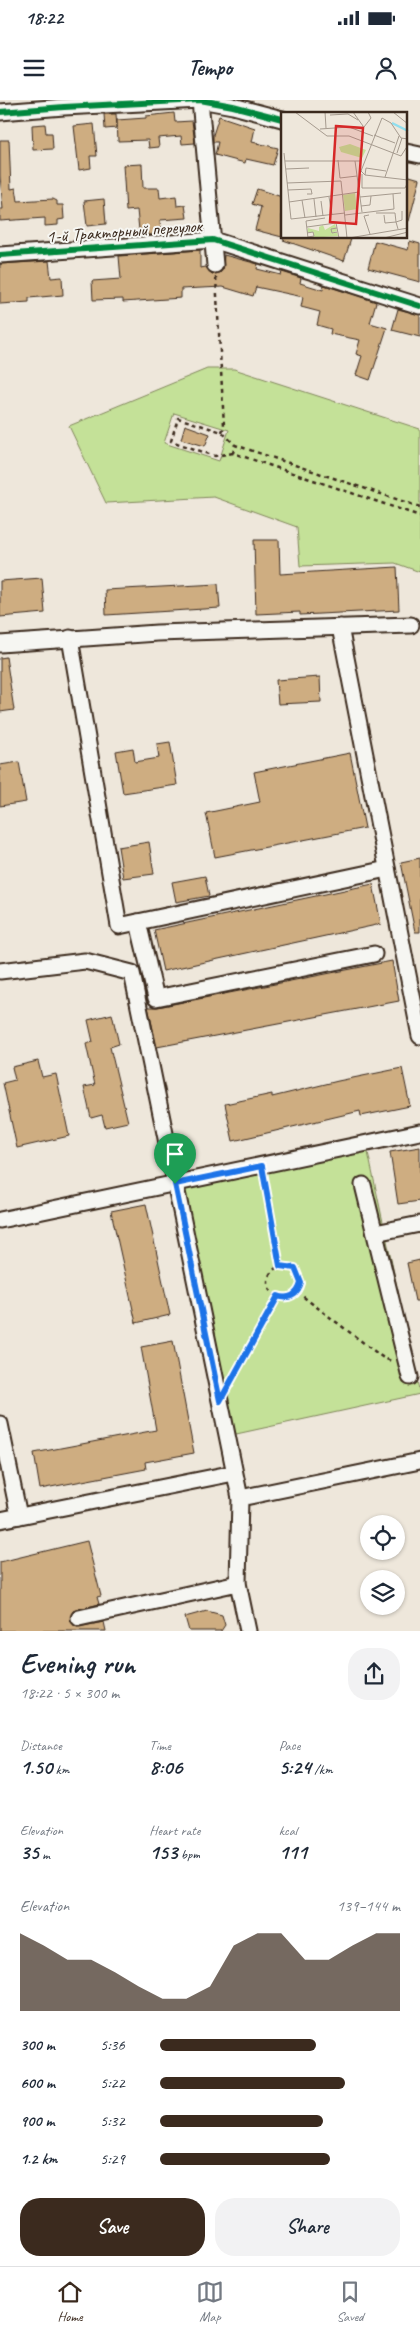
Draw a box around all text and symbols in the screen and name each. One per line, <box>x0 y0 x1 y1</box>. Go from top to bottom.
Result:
text: 18:22 <box>25 6 63 30</box>
icon: menu <box>20 54 48 82</box>
text: Tempo <box>188 54 232 82</box>
icon: person <box>372 54 400 82</box>
inset map <box>281 112 408 239</box>
street label: 1-й Тракторный переулок <box>46 214 205 247</box>
pin <box>154 1133 196 1184</box>
icon: arrive <box>161 1140 189 1168</box>
map controls <box>360 1515 405 1615</box>
button: locate <box>360 1515 405 1560</box>
button: layers <box>360 1570 405 1615</box>
text: Evening run <box>20 1646 135 1681</box>
button: share <box>348 1648 400 1700</box>
text: 18:22 · 5 × 300 m <box>20 1683 119 1703</box>
text: Distance <box>20 1737 62 1754</box>
text: Time <box>149 1737 171 1754</box>
text: Pace <box>279 1737 300 1754</box>
text: 1.50 <box>20 1754 52 1780</box>
text: 8:06 <box>149 1754 182 1780</box>
text: 5:24 <box>279 1754 311 1780</box>
text: km <box>52 1761 69 1778</box>
text: /km <box>311 1761 333 1778</box>
text: Elevation <box>20 1822 63 1839</box>
text: Heart rate <box>149 1822 200 1839</box>
text: kcal <box>279 1822 297 1839</box>
text: 35 <box>20 1839 39 1865</box>
text: 153 <box>149 1839 177 1865</box>
text: 111 <box>279 1839 307 1865</box>
text: m <box>39 1846 50 1863</box>
text: bpm <box>177 1846 200 1863</box>
text: Elevation <box>20 1896 69 1916</box>
text: 139–144 m <box>337 1896 400 1916</box>
text: 300 m <box>20 2035 55 2055</box>
text: 5:36 <box>100 2035 125 2055</box>
text: 600 m <box>20 2073 55 2093</box>
text: 5:22 <box>100 2073 125 2093</box>
text: 900 m <box>20 2111 54 2131</box>
text: 5:32 <box>100 2111 125 2131</box>
text: 1.2 km <box>20 2149 57 2169</box>
text: 5:29 <box>100 2149 125 2169</box>
button: Save <box>20 2198 205 2256</box>
button: Share <box>215 2198 400 2256</box>
tab: Home <box>56 2278 84 2325</box>
tab: Map <box>196 2278 224 2325</box>
tab: Saved <box>336 2278 364 2325</box>

